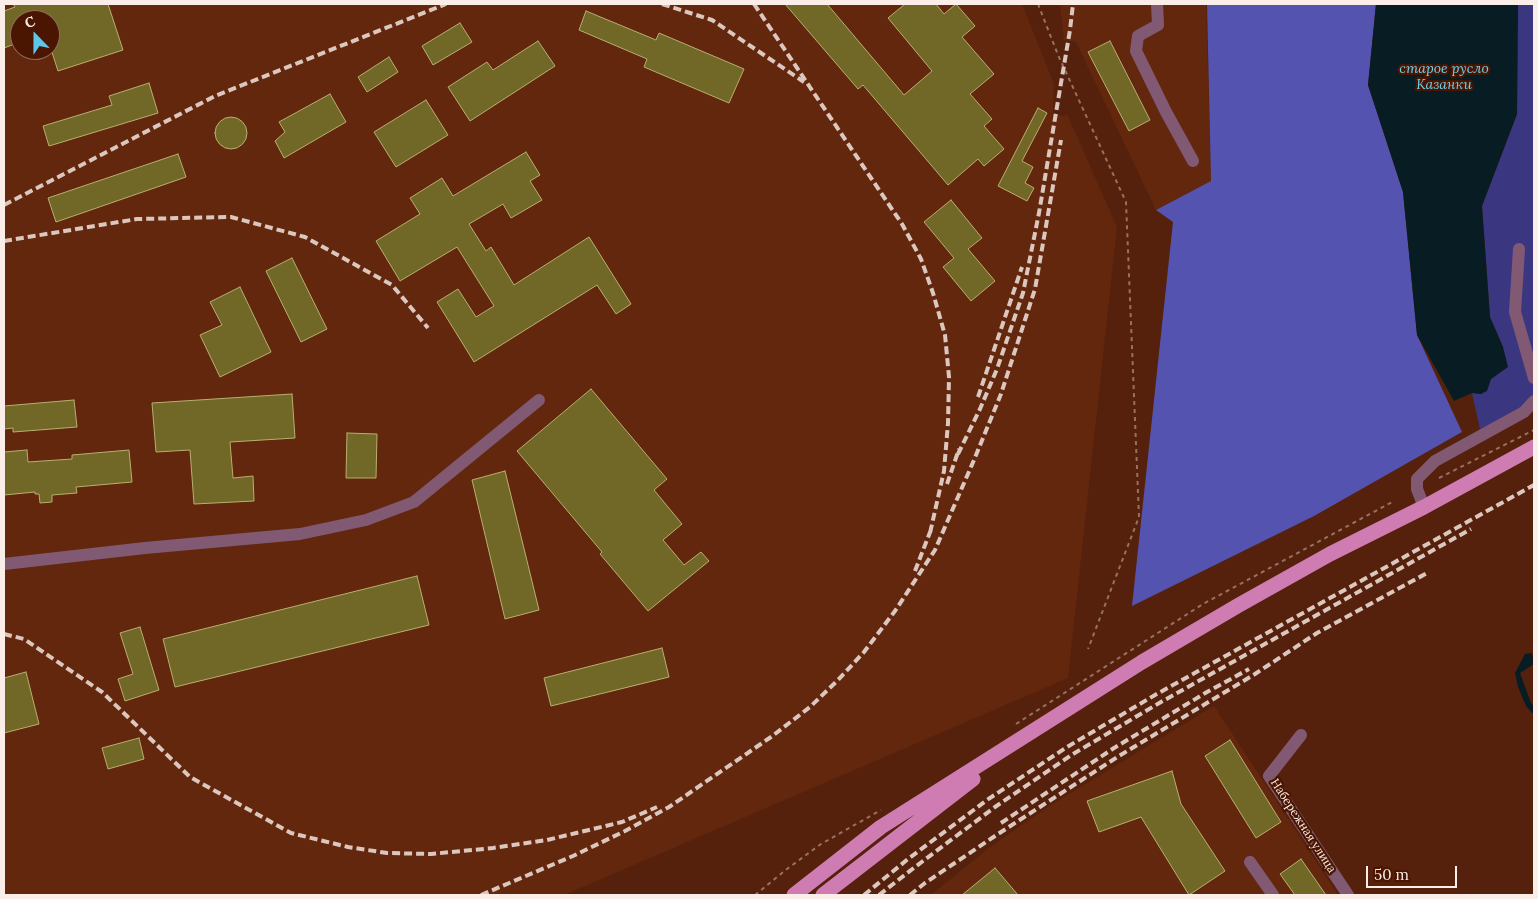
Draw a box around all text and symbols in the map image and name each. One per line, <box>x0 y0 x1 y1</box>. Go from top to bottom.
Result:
north arrow <box>10 10 60 60</box>
text: С <box>22 12 38 32</box>
water label: старое русло Казанки <box>1399 61 1489 94</box>
street label: Набережная улица <box>1267 776 1339 876</box>
scale bar <box>1368 856 1459 888</box>
text: 50 m <box>1374 865 1409 884</box>

